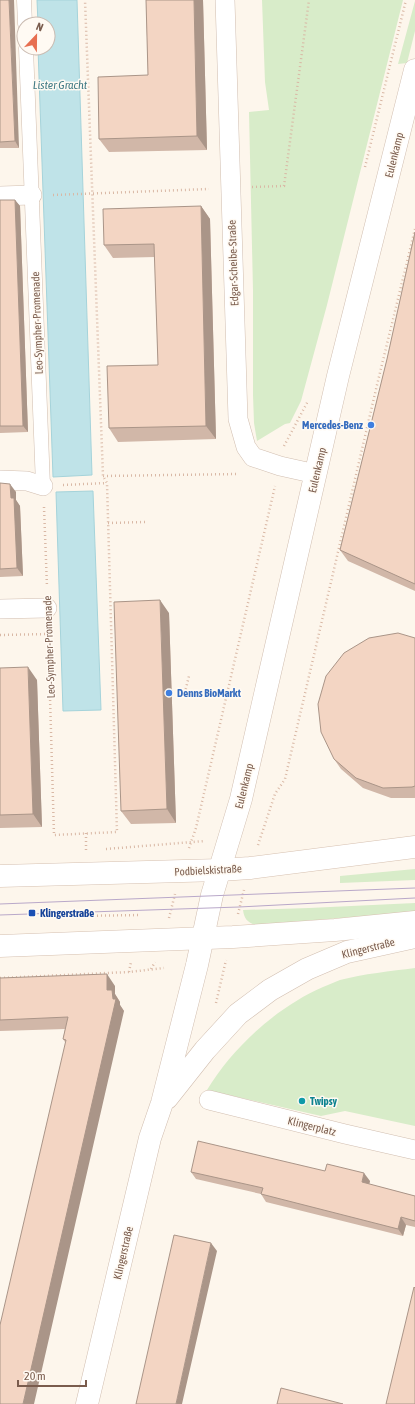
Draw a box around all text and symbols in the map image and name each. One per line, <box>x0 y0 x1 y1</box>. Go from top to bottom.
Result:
north arrow <box>16 16 56 56</box>
text: N <box>34 20 45 34</box>
water label: Lister Gracht <box>33 78 88 92</box>
street label: Eulenkamp <box>383 131 405 179</box>
street label: Edgar-Scheibe-Straße <box>226 220 240 306</box>
street label: Leo-Sympher-Promenade <box>29 271 45 375</box>
place label: Mercedes-Benz <box>302 419 363 431</box>
marker: Mercedes-Benz <box>366 420 376 430</box>
street label: Eulenkamp <box>306 446 328 494</box>
street label: Leo-Sympher-Promenade <box>41 595 57 699</box>
place label: Denns BioMarkt <box>177 687 242 699</box>
marker: Denns BioMarkt <box>164 688 174 698</box>
street label: Eulenkamp <box>233 762 255 810</box>
street label: Podbielskistraße <box>174 862 242 878</box>
place label: Klingerstraße <box>40 907 94 919</box>
marker: Klingerstraße <box>27 908 37 918</box>
street label: Klingerstraße <box>340 936 396 960</box>
place label: Twipsy <box>310 1095 338 1107</box>
marker: Twipsy <box>297 1096 307 1106</box>
street label: Klingerplatz <box>287 1114 337 1138</box>
street label: Klingerstraße <box>111 1225 135 1281</box>
scale bar <box>18 1362 86 1388</box>
text: 20 m <box>24 1369 46 1383</box>

